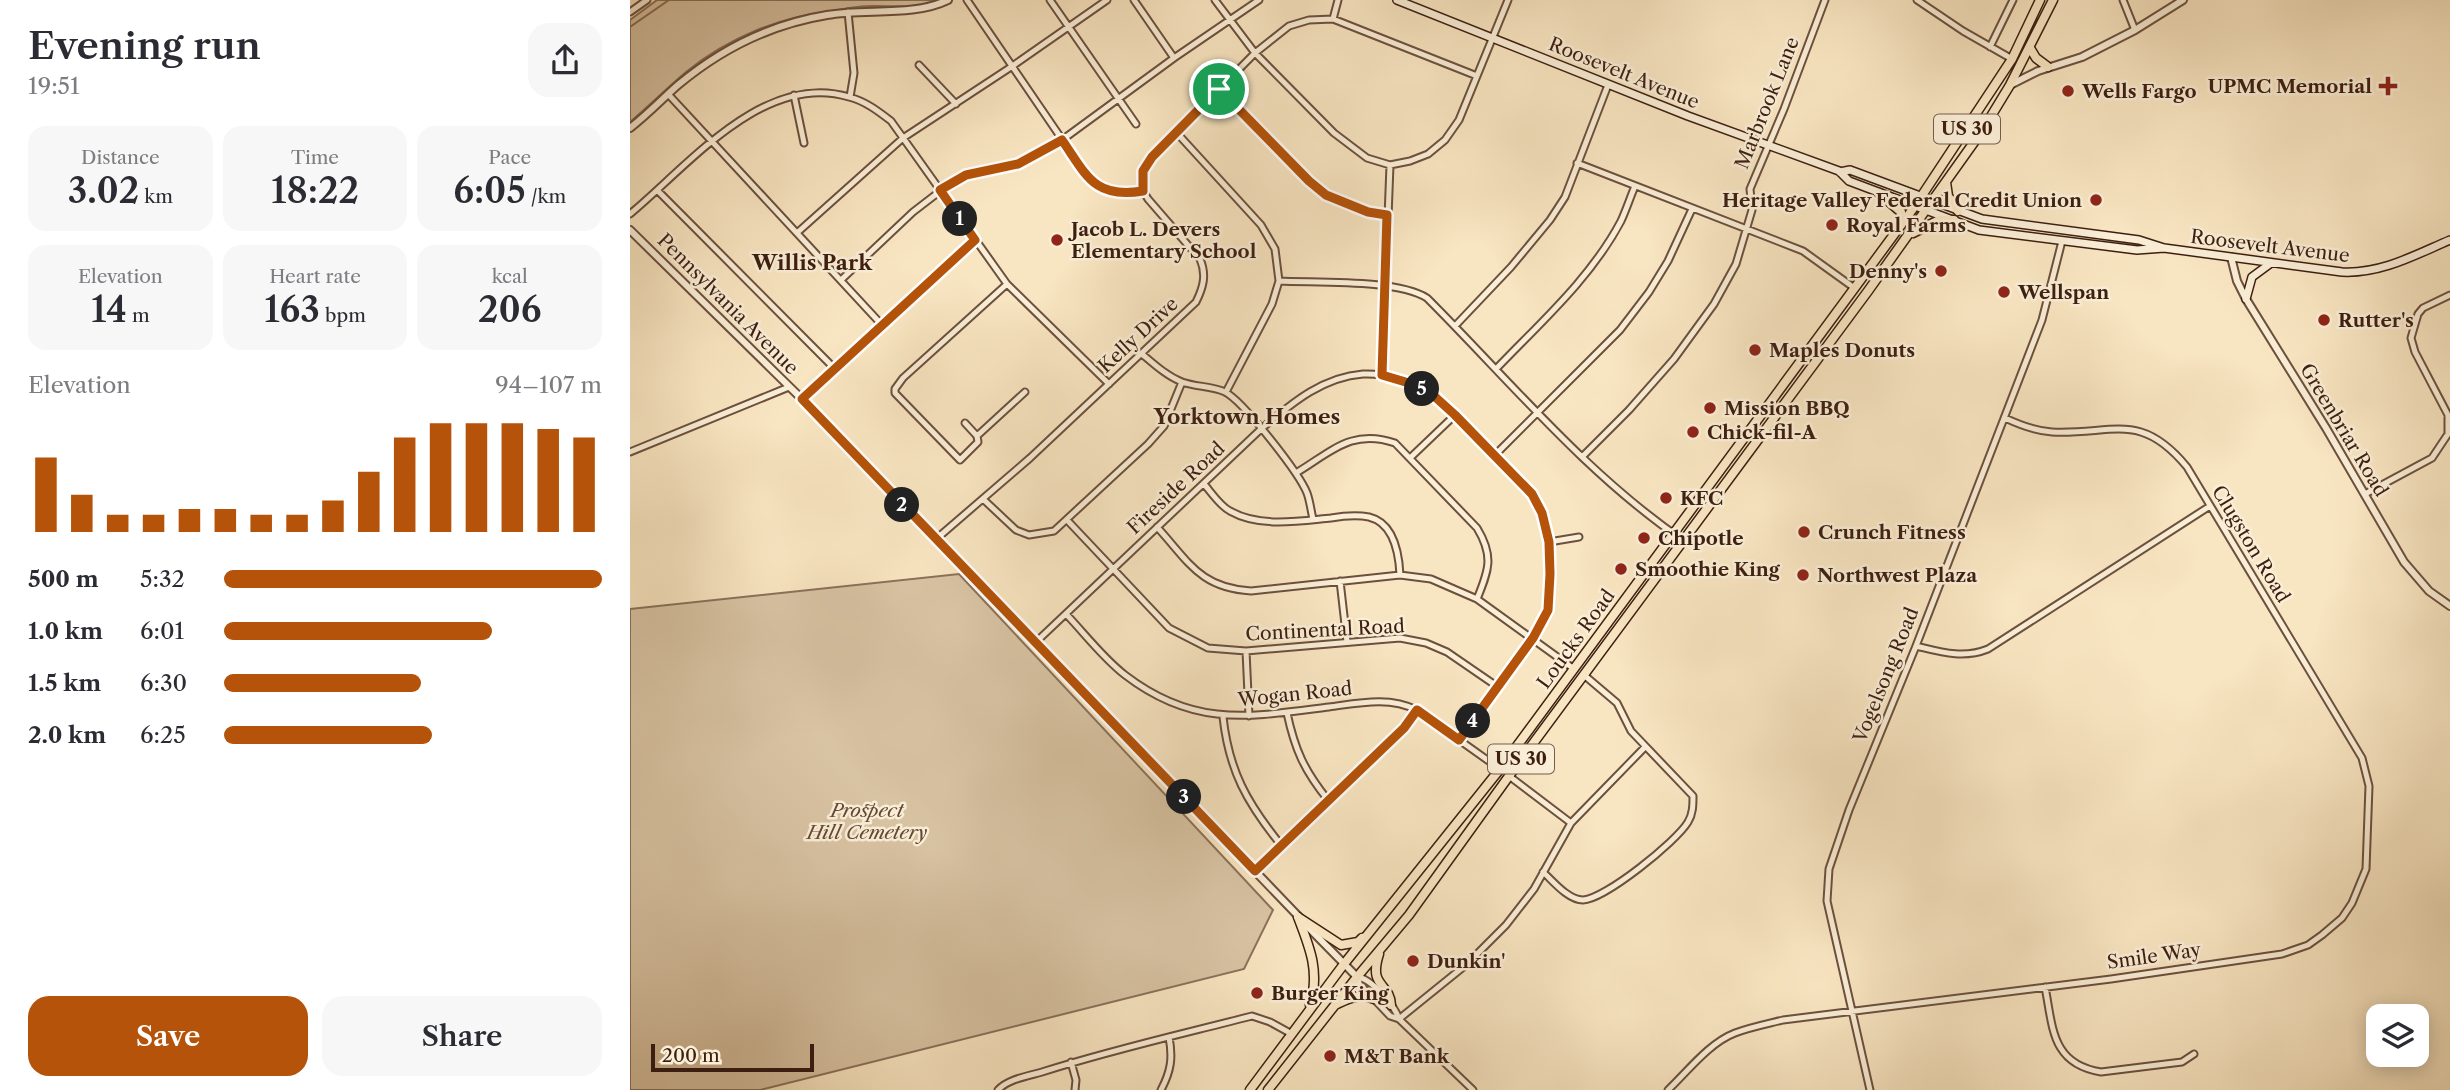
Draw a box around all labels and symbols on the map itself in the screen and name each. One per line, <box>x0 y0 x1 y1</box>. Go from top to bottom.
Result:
street label: Roosevelt Avenue <box>1545 32 1703 114</box>
street label: Marbrook Lane <box>1730 34 1804 172</box>
pin <box>1189 59 1249 119</box>
place label: UPMC Memorial <box>2208 75 2372 98</box>
marker: UPMC Memorial <box>2378 76 2398 96</box>
place label: Wells Fargo <box>2081 80 2197 103</box>
marker: Wells Fargo <box>2060 83 2076 99</box>
road number: US 30 <box>1934 114 2000 144</box>
place label: Heritage Valley Federal Credit Union <box>1722 189 2082 212</box>
marker: Heritage Valley Federal Credit Union <box>2088 192 2104 208</box>
pin: 1 <box>942 202 978 236</box>
place label: Royal Farms <box>1846 214 1966 237</box>
marker: Royal Farms <box>1824 217 1840 233</box>
place label: Jacob L. Devers Elementary School <box>1068 218 1257 263</box>
street label: Roosevelt Avenue <box>2189 225 2351 267</box>
street label: Pennsylvania Avenue <box>653 229 803 379</box>
marker: Jacob L. Devers Elementary School <box>1049 232 1065 248</box>
district label: Willis Park <box>751 250 873 275</box>
place label: Denny's <box>1849 260 1927 283</box>
marker: Denny's <box>1933 263 1949 279</box>
place label: Wellspan <box>2017 281 2109 304</box>
marker: Wellspan <box>1996 284 2012 300</box>
street label: Kelly Drive <box>1093 292 1183 378</box>
place label: Rutter's <box>2338 309 2414 332</box>
marker: Rutter's <box>2316 312 2332 328</box>
place label: Maples Donuts <box>1769 339 1915 362</box>
marker: Maples Donuts <box>1747 342 1763 358</box>
street label: Greenbriar Road <box>2295 359 2393 501</box>
pin: 5 <box>1404 372 1440 406</box>
place label: Mission BBQ <box>1724 397 1850 420</box>
marker: Mission BBQ <box>1702 400 1718 416</box>
district label: Yorktown Homes <box>1153 404 1340 429</box>
place label: Chick-fil-A <box>1707 421 1817 444</box>
marker: Chick-fil-A <box>1685 424 1701 440</box>
street label: Fireside Road <box>1123 437 1230 539</box>
street label: Clugston Road <box>2207 481 2295 607</box>
place label: KFC <box>1680 487 1723 510</box>
pin: 2 <box>884 488 920 522</box>
marker: KFC <box>1658 490 1674 506</box>
place label: Crunch Fitness <box>1818 521 1966 544</box>
marker: Crunch Fitness <box>1796 524 1812 540</box>
place label: Chipotle <box>1658 527 1744 550</box>
marker: Chipotle <box>1636 530 1652 546</box>
place label: Smoothie King <box>1635 558 1781 581</box>
marker: Smoothie King <box>1613 561 1629 577</box>
place label: Northwest Plaza <box>1817 564 1978 587</box>
marker: Northwest Plaza <box>1795 567 1811 583</box>
street label: Loucks Road <box>1532 585 1620 693</box>
street label: Vogelsong Road <box>1848 604 1924 747</box>
street label: Continental Road <box>1245 614 1406 646</box>
street label: Wogan Road <box>1236 677 1354 712</box>
pin: 4 <box>1456 704 1490 738</box>
road number: US 30 <box>1488 744 1554 774</box>
pin: 3 <box>1166 780 1202 814</box>
park label: Prospect Hill Cemetery <box>805 799 928 844</box>
street label: Smile Way <box>2106 938 2203 974</box>
place label: Dunkin' <box>1427 950 1505 973</box>
marker: Dunkin' <box>1405 953 1421 969</box>
place label: Burger King <box>1271 982 1390 1005</box>
marker: Burger King <box>1249 985 1265 1001</box>
scale bar <box>651 1041 814 1073</box>
place label: M&T Bank <box>1344 1045 1450 1068</box>
marker: M&T Bank <box>1322 1048 1338 1064</box>

